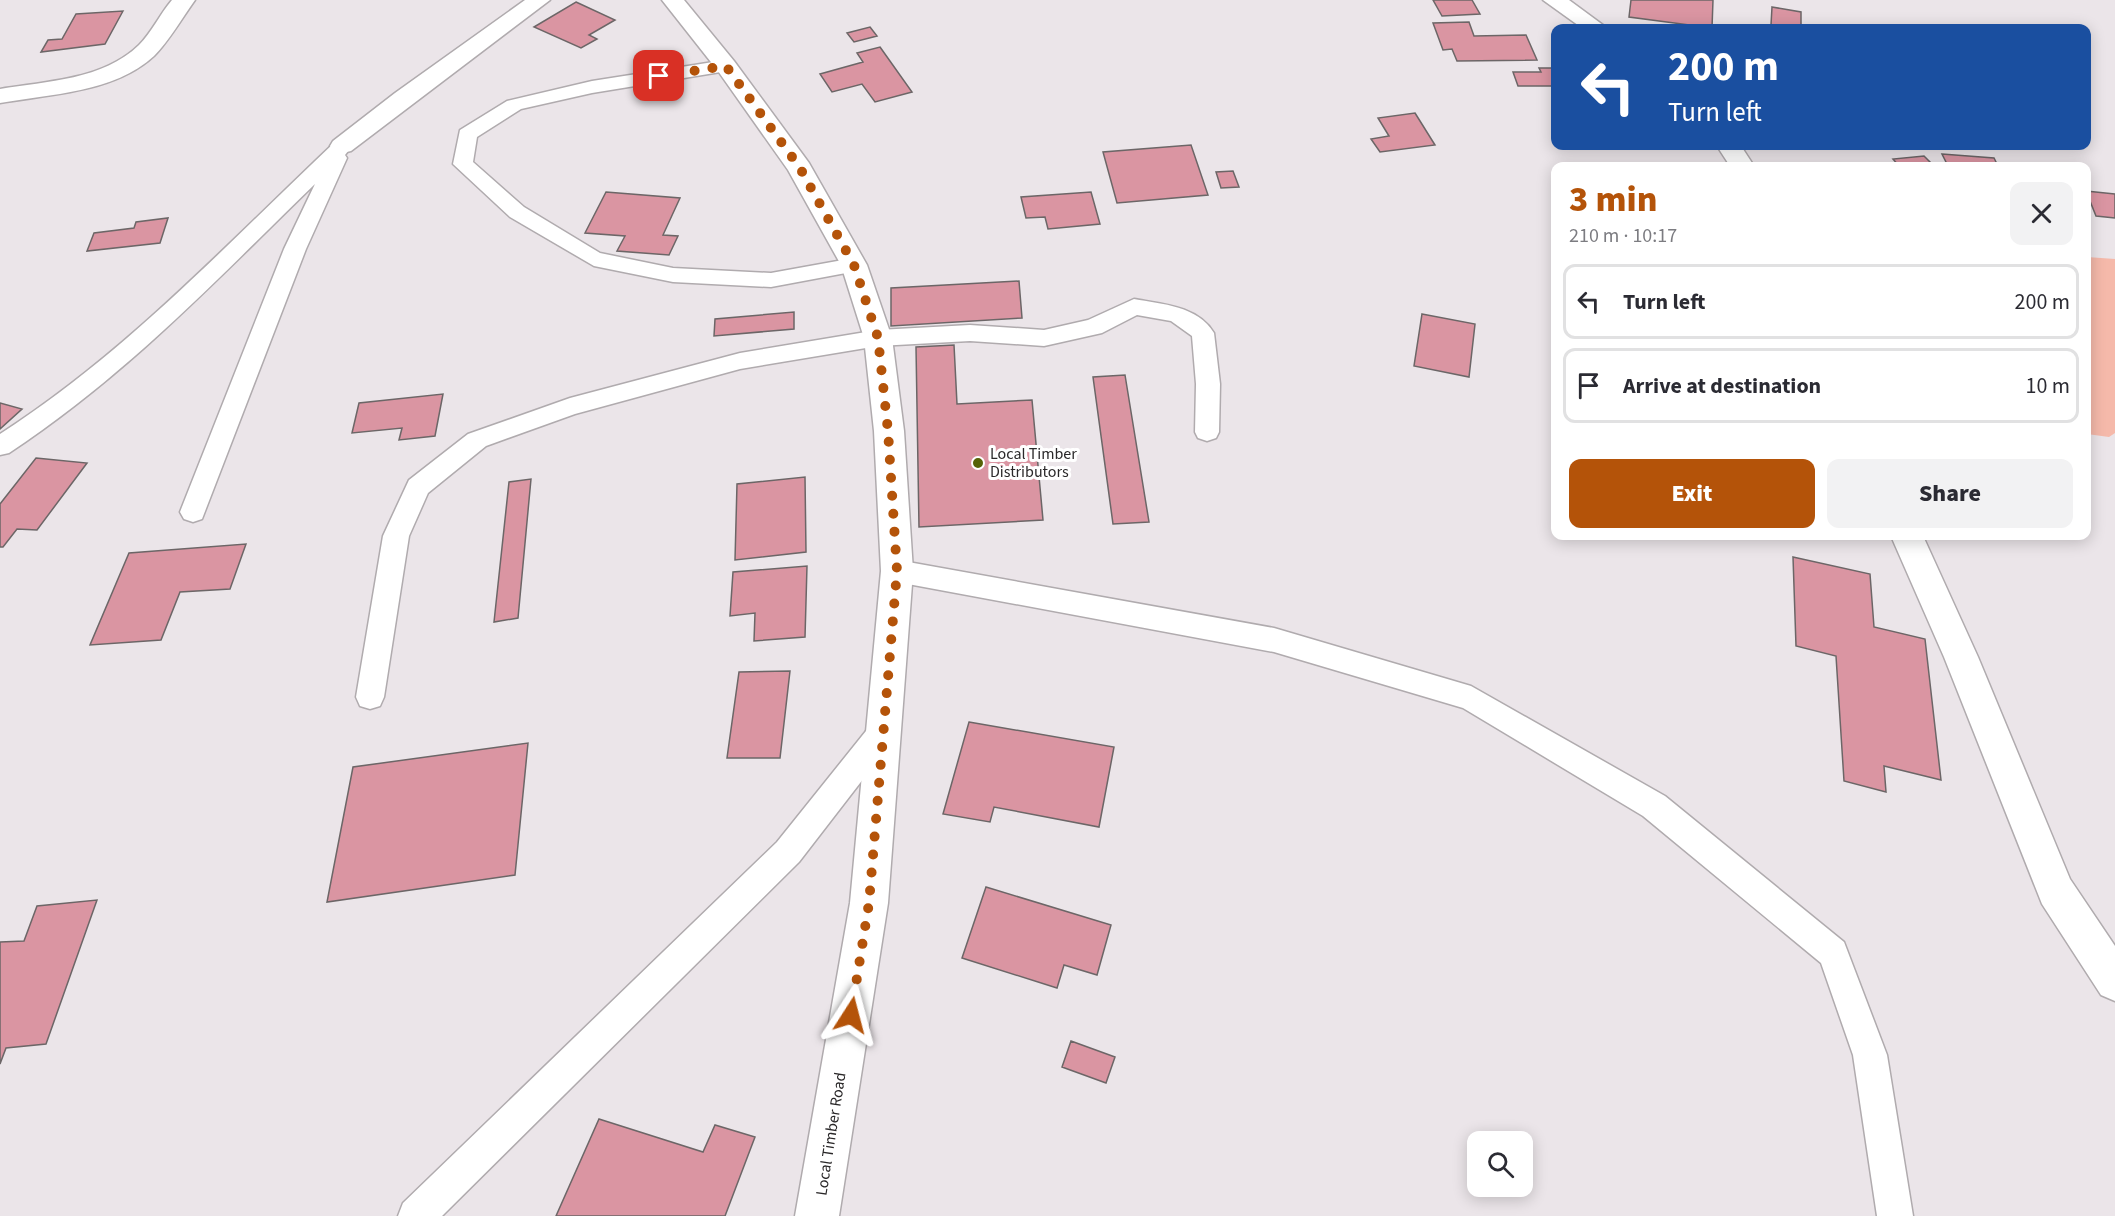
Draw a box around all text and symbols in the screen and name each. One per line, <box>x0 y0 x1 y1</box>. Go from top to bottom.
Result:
text: 200 m <box>1668 37 1779 97</box>
icon: left <box>1569 48 1647 126</box>
pin <box>633 50 684 101</box>
icon: arrive <box>642 59 675 92</box>
text: Turn left <box>1668 93 1762 132</box>
text: 3 min <box>1569 174 1657 225</box>
button: close <box>2010 182 2073 245</box>
text: 210 m · 10:17 <box>1569 222 1677 250</box>
icon: left <box>1572 285 1605 318</box>
text: Turn left <box>1623 286 1705 318</box>
text: 200 m <box>2015 286 2070 318</box>
icon: arrive <box>1572 369 1605 402</box>
text: Arrive at destination <box>1623 370 1821 402</box>
text: 10 m <box>2025 370 2070 402</box>
place label: Local Timber Distributors <box>990 443 1077 483</box>
marker: Local Timber Distributors <box>971 456 985 470</box>
button: Exit <box>1569 459 1815 528</box>
button: Share <box>1827 459 2073 528</box>
position arrow <box>819 983 883 1047</box>
street label: Local Timber Road <box>810 1071 852 1197</box>
map controls <box>1467 1131 1533 1197</box>
button: search <box>1467 1131 1533 1197</box>

